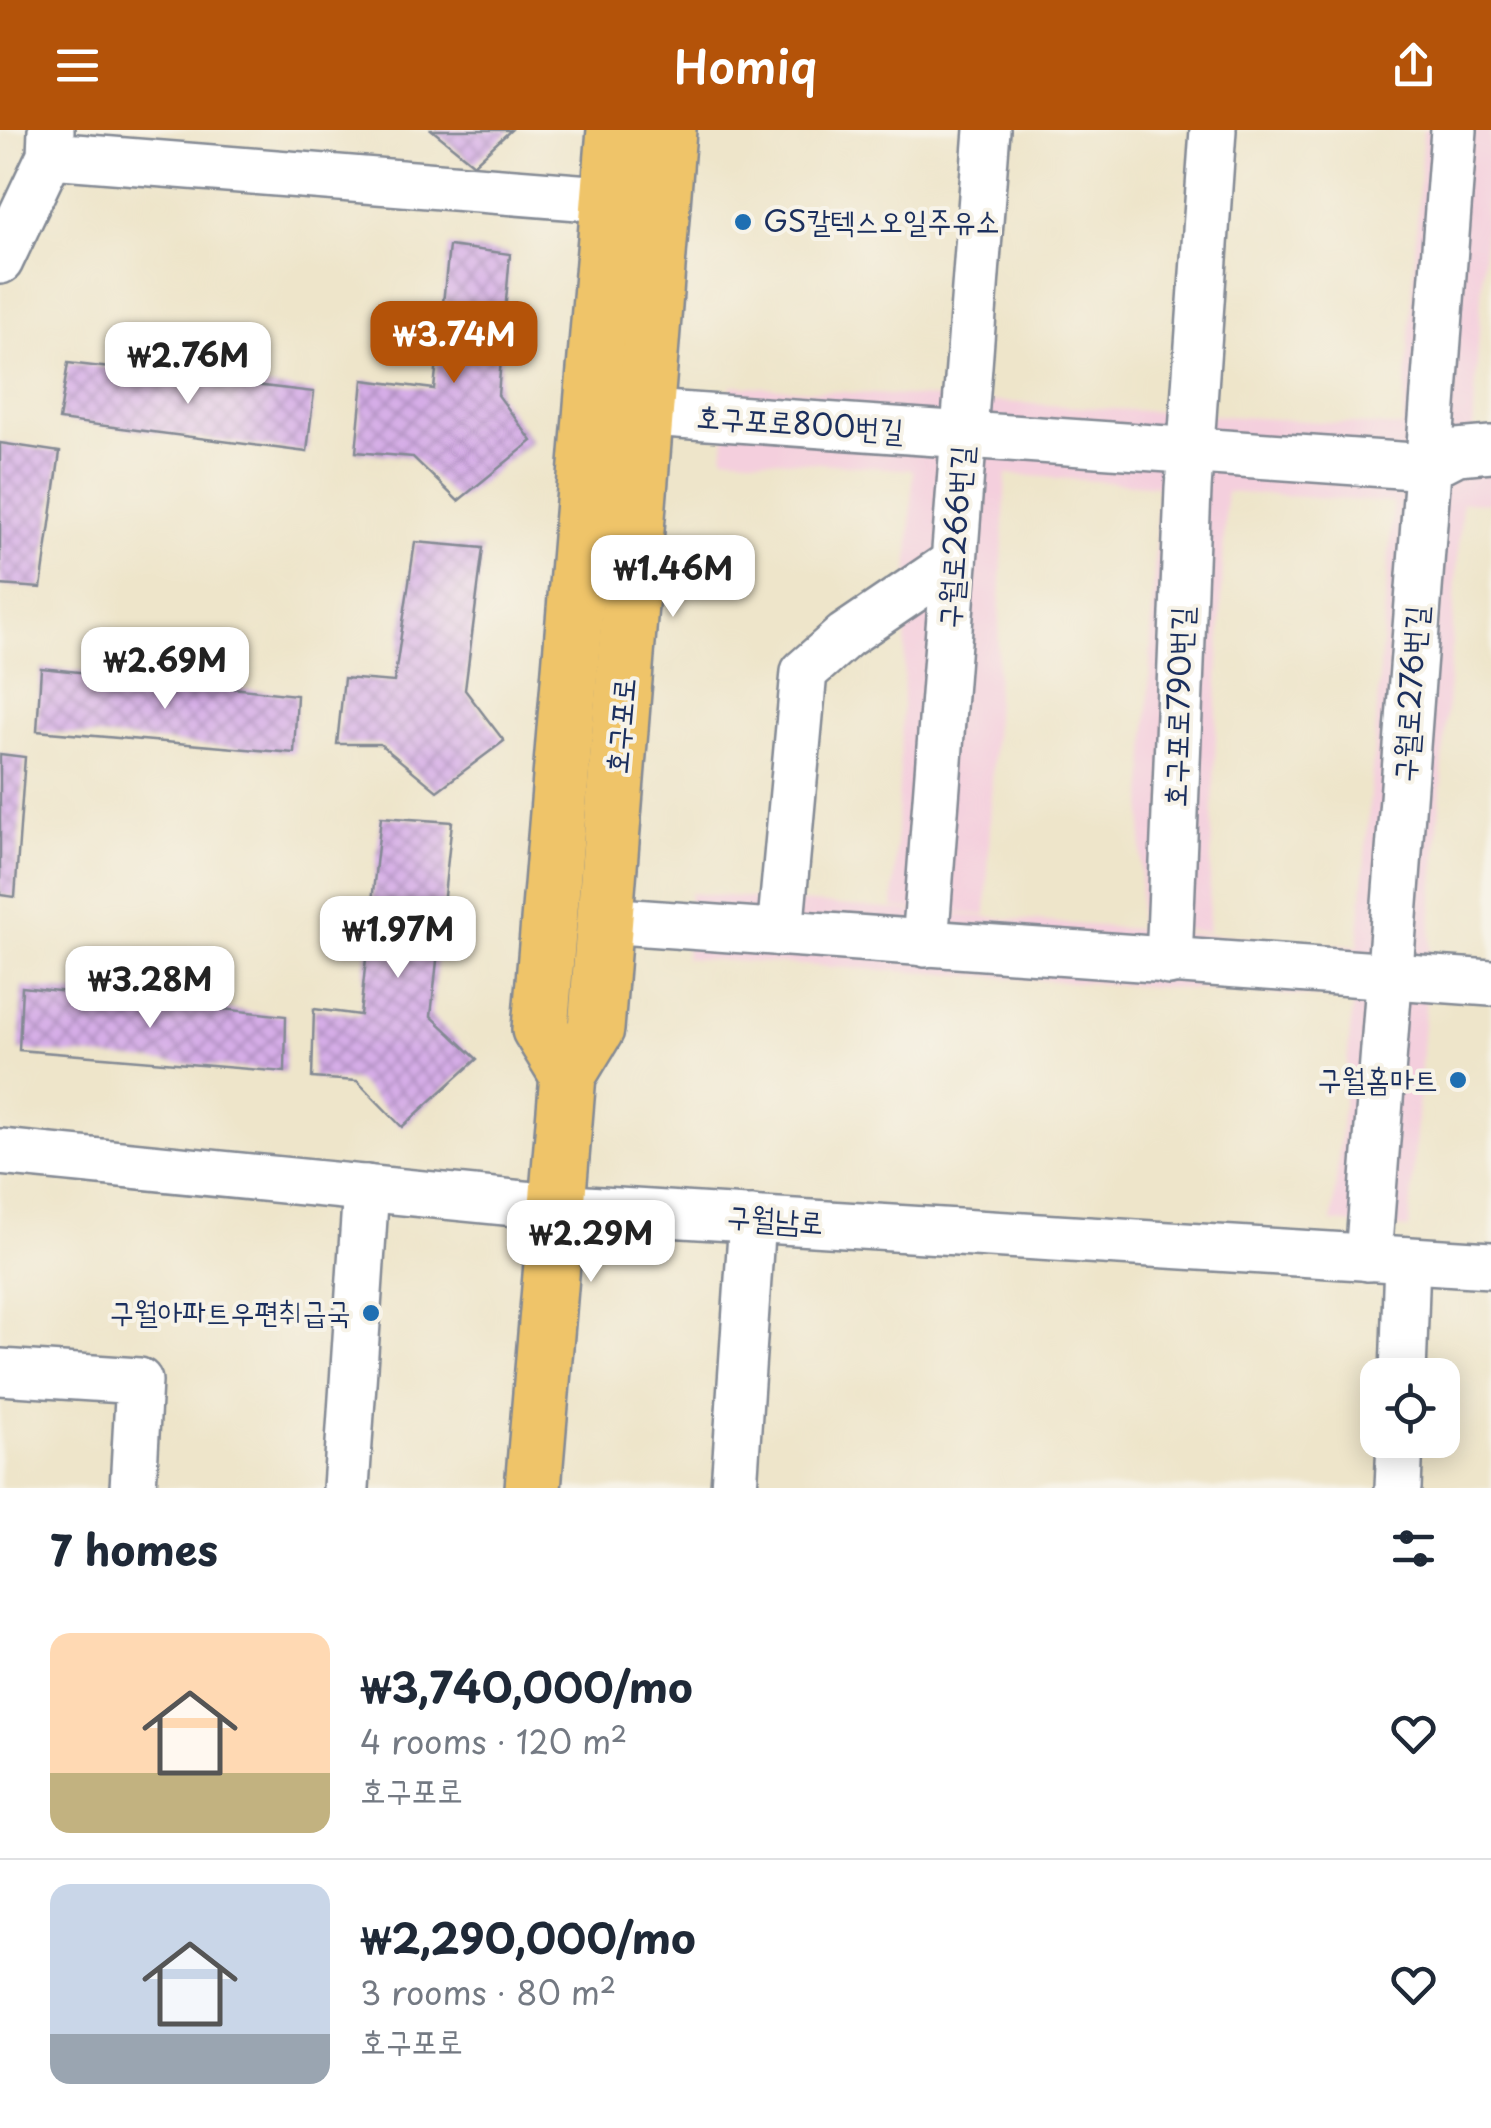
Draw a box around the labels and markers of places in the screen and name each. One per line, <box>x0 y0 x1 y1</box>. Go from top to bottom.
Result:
place label: GS칼텍스오일주유소 <box>763 197 1000 242</box>
marker: GS칼텍스오일주유소 <box>732 211 754 233</box>
pin: ₩3.74M <box>373 301 535 386</box>
pin: ₩2.76M <box>107 322 269 407</box>
pin: ₩1.46M <box>592 535 754 620</box>
pin: ₩2.69M <box>84 627 246 712</box>
pin: ₩1.97M <box>317 896 479 981</box>
pin: ₩3.28M <box>69 946 231 1031</box>
place label: 구월홈마트 <box>1317 1055 1438 1100</box>
marker: 구월홈마트 <box>1447 1069 1469 1091</box>
pin: ₩2.29M <box>510 1200 672 1285</box>
place label: 구월아파트우편취급국 <box>110 1288 351 1333</box>
marker: 구월아파트우편취급국 <box>360 1302 382 1324</box>

